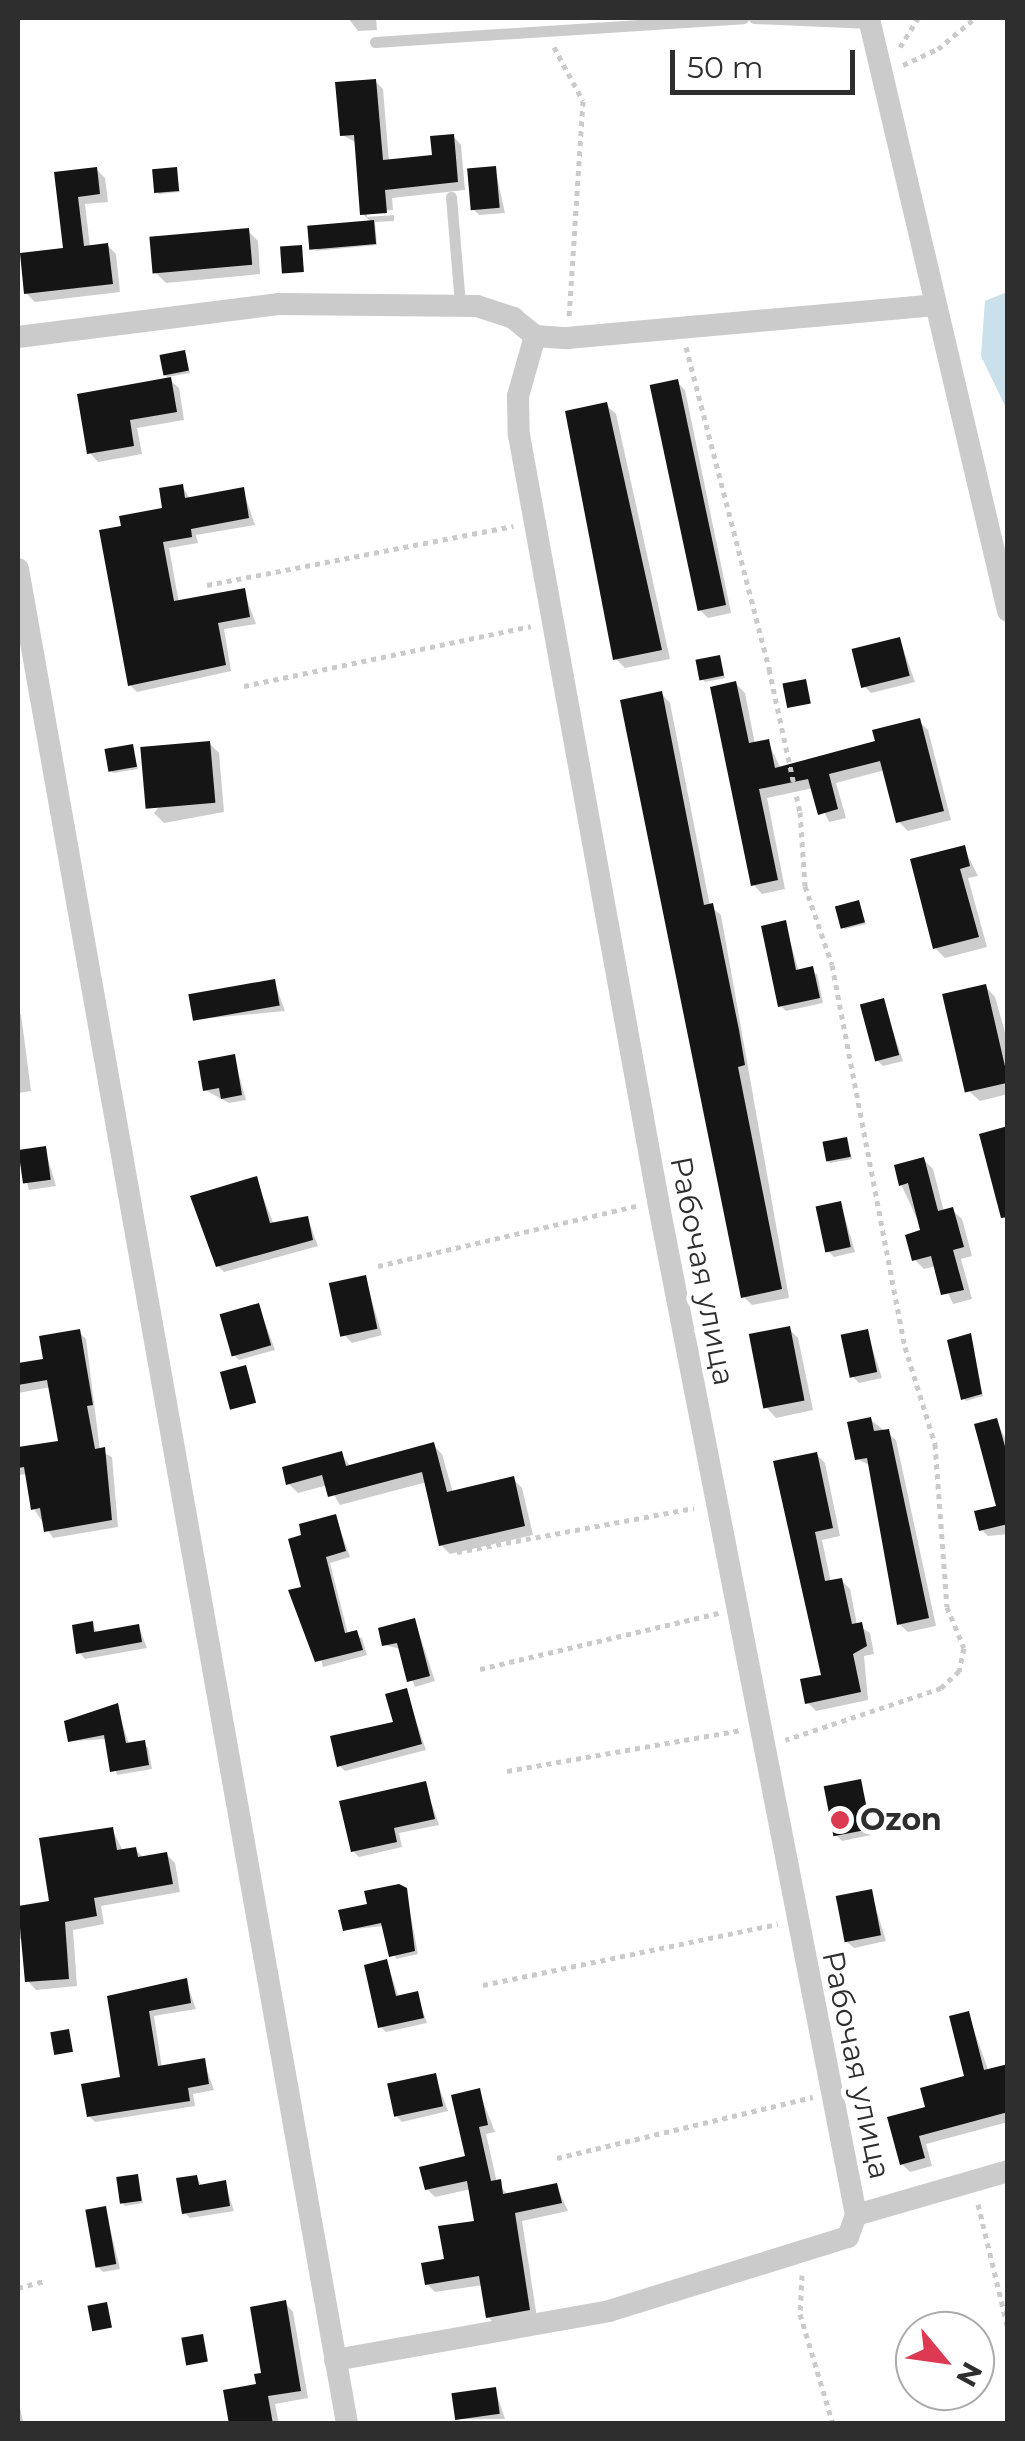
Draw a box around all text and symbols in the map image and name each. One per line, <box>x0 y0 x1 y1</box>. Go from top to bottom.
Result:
scale bar <box>675 30 860 92</box>
text: 50 m <box>687 49 764 86</box>
street label: Рабочая улица <box>662 1154 742 1388</box>
place label: Ozon <box>860 1802 942 1838</box>
marker: Ozon <box>829 1809 851 1831</box>
street label: Рабочая улица <box>814 1948 898 2182</box>
north arrow <box>895 2311 995 2411</box>
text: N <box>949 2356 990 2393</box>

